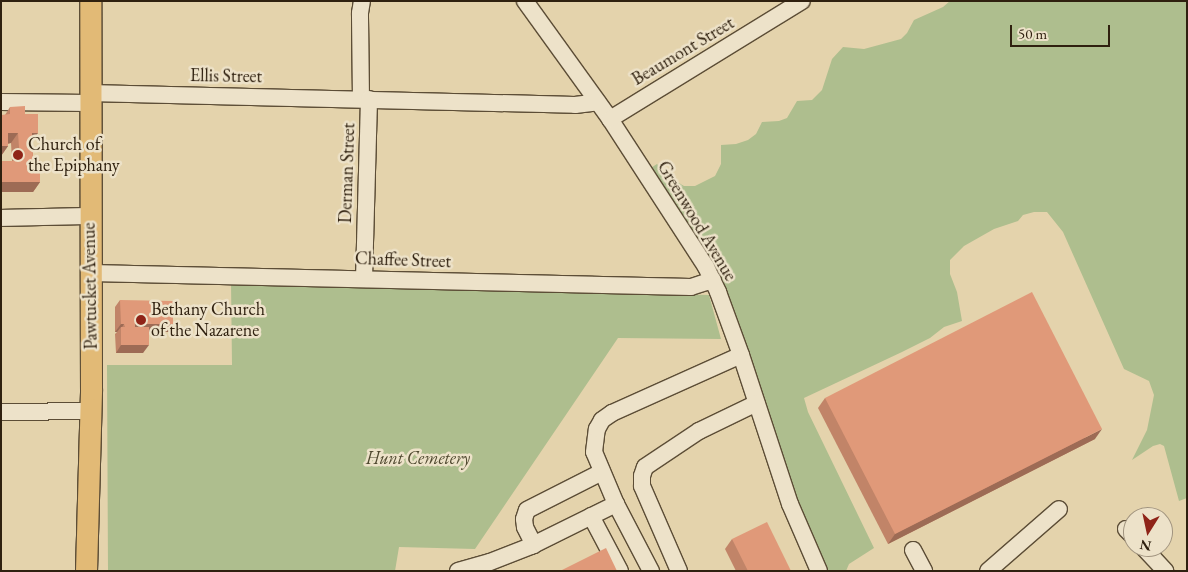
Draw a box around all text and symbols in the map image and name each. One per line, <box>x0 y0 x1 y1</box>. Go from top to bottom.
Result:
street label: Beaumont Street <box>628 12 738 90</box>
scale bar <box>1013 15 1113 47</box>
text: 50 m <box>1018 24 1047 43</box>
street label: Ellis Street <box>190 65 262 87</box>
street label: Derman Street <box>334 122 360 224</box>
place label: Church of the Epiphany <box>28 134 120 176</box>
marker: Church of the Epiphany <box>12 149 24 161</box>
street label: Greenwood Avenue <box>653 157 741 285</box>
street label: Pawtucket Avenue <box>78 222 102 350</box>
street label: Chaffee Street <box>355 248 451 272</box>
place label: Bethany Church of the Nazarene <box>151 299 265 342</box>
marker: Bethany Church of the Nazarene <box>135 314 147 326</box>
park label: Hunt Cemetery <box>366 447 470 469</box>
north arrow <box>1123 507 1173 557</box>
text: N <box>1138 536 1153 556</box>

